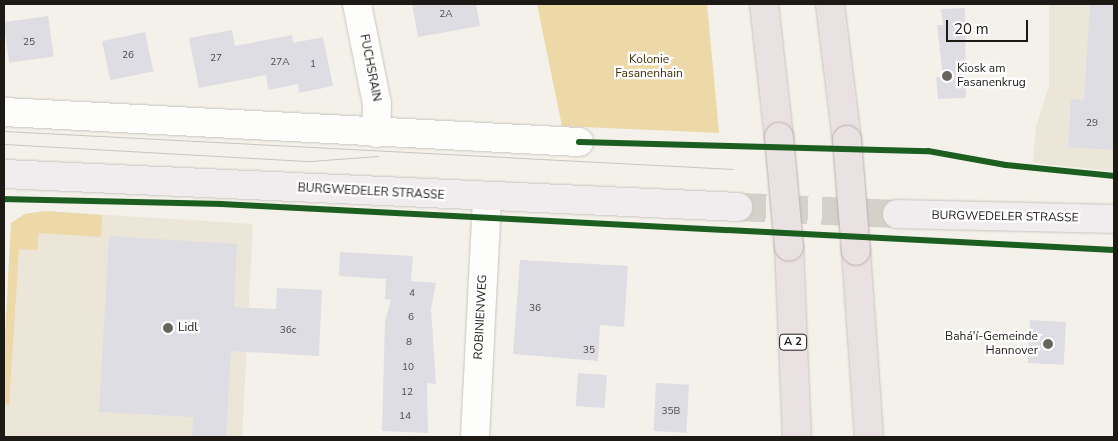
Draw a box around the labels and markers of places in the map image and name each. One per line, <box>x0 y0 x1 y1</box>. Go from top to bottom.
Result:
place label: Kiosk am Fasanenkrug <box>957 62 1026 90</box>
marker: Kiosk am Fasanenkrug <box>941 70 953 82</box>
place label: Lidl <box>178 321 198 335</box>
marker: Lidl <box>162 322 174 334</box>
place label: Bahá'í-Gemeinde Hannover <box>945 330 1038 358</box>
marker: Bahá'í-Gemeinde Hannover <box>1042 338 1054 350</box>

